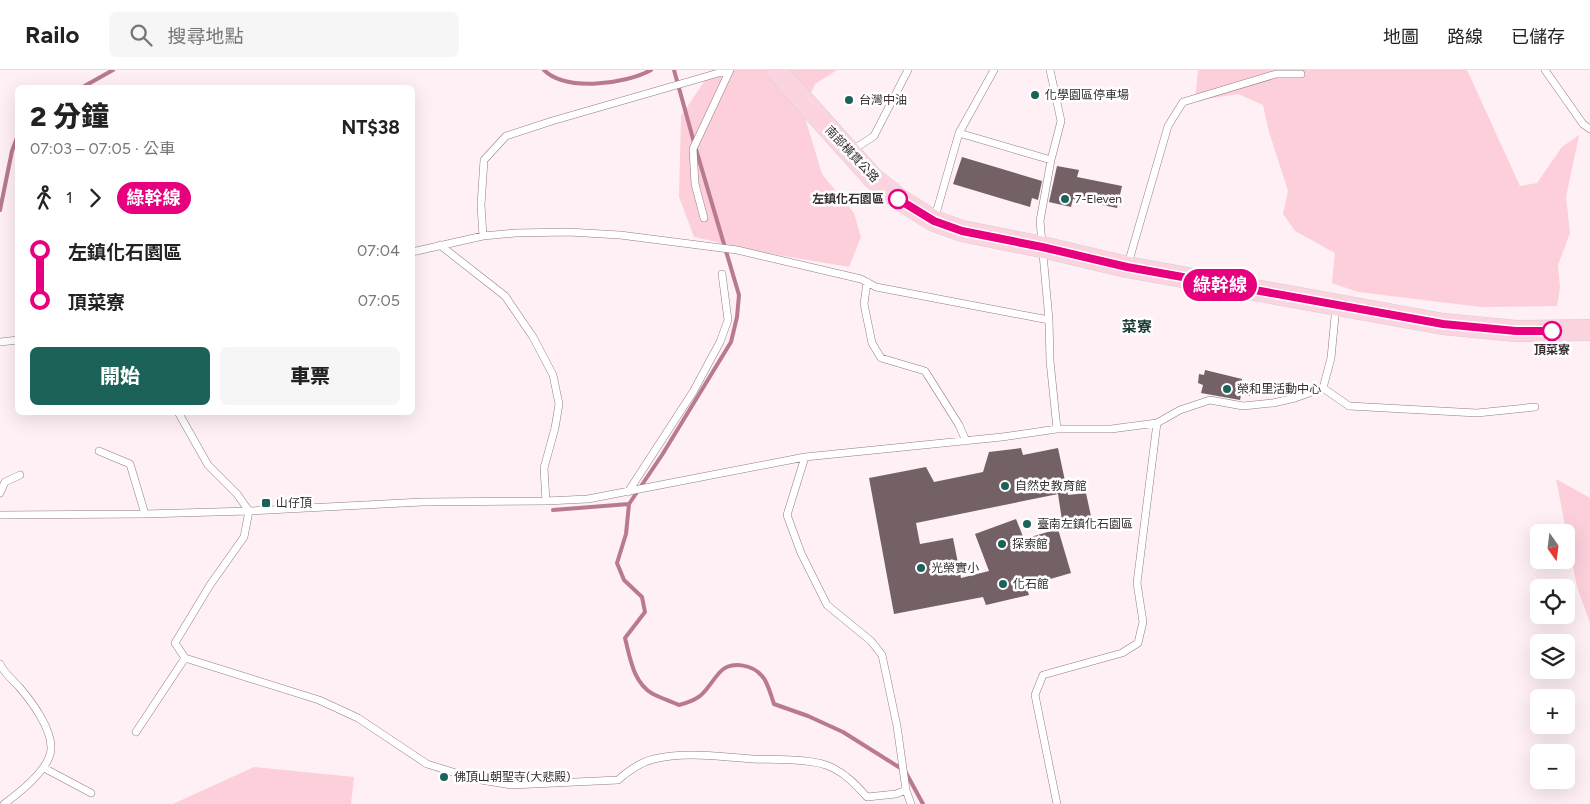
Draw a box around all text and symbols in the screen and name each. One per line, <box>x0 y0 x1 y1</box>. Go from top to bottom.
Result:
search box <box>109 12 459 57</box>
text: Railo <box>25 20 79 49</box>
icon: search <box>127 21 155 49</box>
text: 搜尋地點 <box>167 25 243 48</box>
text: 地圖 <box>1383 26 1419 48</box>
text: 路線 <box>1447 26 1483 48</box>
text: 已儲存 <box>1511 26 1565 48</box>
place label: 化學園區停車場 <box>1045 88 1129 102</box>
marker: 化學園區停車場 <box>1029 89 1041 101</box>
place label: 台灣中油 <box>859 93 907 107</box>
marker: 台灣中油 <box>843 94 855 106</box>
text: 2 分鐘 <box>30 99 109 133</box>
text: NT$38 <box>341 116 400 139</box>
street label: 南部橫貫公路 <box>822 123 882 185</box>
text: 07:03 – 07:05 · 公車 <box>30 139 175 158</box>
icon: walk <box>30 184 58 212</box>
icon: forward <box>81 184 109 212</box>
text: 綠幹線 <box>127 187 181 209</box>
text: 1 <box>66 188 73 207</box>
marker: 左鎮化石園區 <box>888 189 908 209</box>
place label: 左鎮化石園區 <box>812 192 884 206</box>
place label: 7-Eleven <box>1075 192 1122 206</box>
marker: 7-Eleven <box>1059 193 1071 205</box>
text: 左鎮化石園區 <box>68 241 182 264</box>
text: 07:04 <box>357 241 400 260</box>
line badge: 綠幹線 <box>1191 269 1249 301</box>
text: 綠幹線 <box>1193 274 1247 296</box>
text: 頂菜寮 <box>68 291 125 314</box>
text: 07:05 <box>358 291 400 310</box>
district label: 菜寮 <box>1122 318 1152 336</box>
marker: 頂菜寮 <box>1542 321 1562 341</box>
place label: 頂菜寮 <box>1534 343 1570 357</box>
button: 開始 <box>30 347 210 405</box>
button: 車票 <box>220 347 400 405</box>
place label: 榮和里活動中心 <box>1237 382 1321 396</box>
marker: 榮和里活動中心 <box>1221 383 1233 395</box>
place label: 自然史教育館 <box>1015 479 1087 493</box>
marker: 自然史教育館 <box>999 480 1011 492</box>
place label: 山仔頂 <box>276 496 312 510</box>
marker: 山仔頂 <box>260 497 272 509</box>
place label: 臺南左鎮化石園區 <box>1037 517 1133 531</box>
marker: 臺南左鎮化石園區 <box>1021 518 1033 530</box>
north arrow <box>1530 524 1575 569</box>
map controls <box>1530 524 1575 789</box>
place label: 探索館 <box>1012 537 1048 551</box>
marker: 探索館 <box>996 538 1008 550</box>
place label: 光榮實小 <box>931 561 979 575</box>
marker: 光榮實小 <box>915 562 927 574</box>
place label: 化石館 <box>1013 577 1049 591</box>
marker: 化石館 <box>997 578 1009 590</box>
button: locate <box>1530 579 1575 624</box>
button: layers <box>1530 634 1575 679</box>
button: + <box>1530 689 1575 734</box>
button: − <box>1530 744 1575 789</box>
place label: 佛頂山朝聖寺(大悲殿) <box>454 770 570 784</box>
marker: 佛頂山朝聖寺(大悲殿) <box>438 771 450 783</box>

